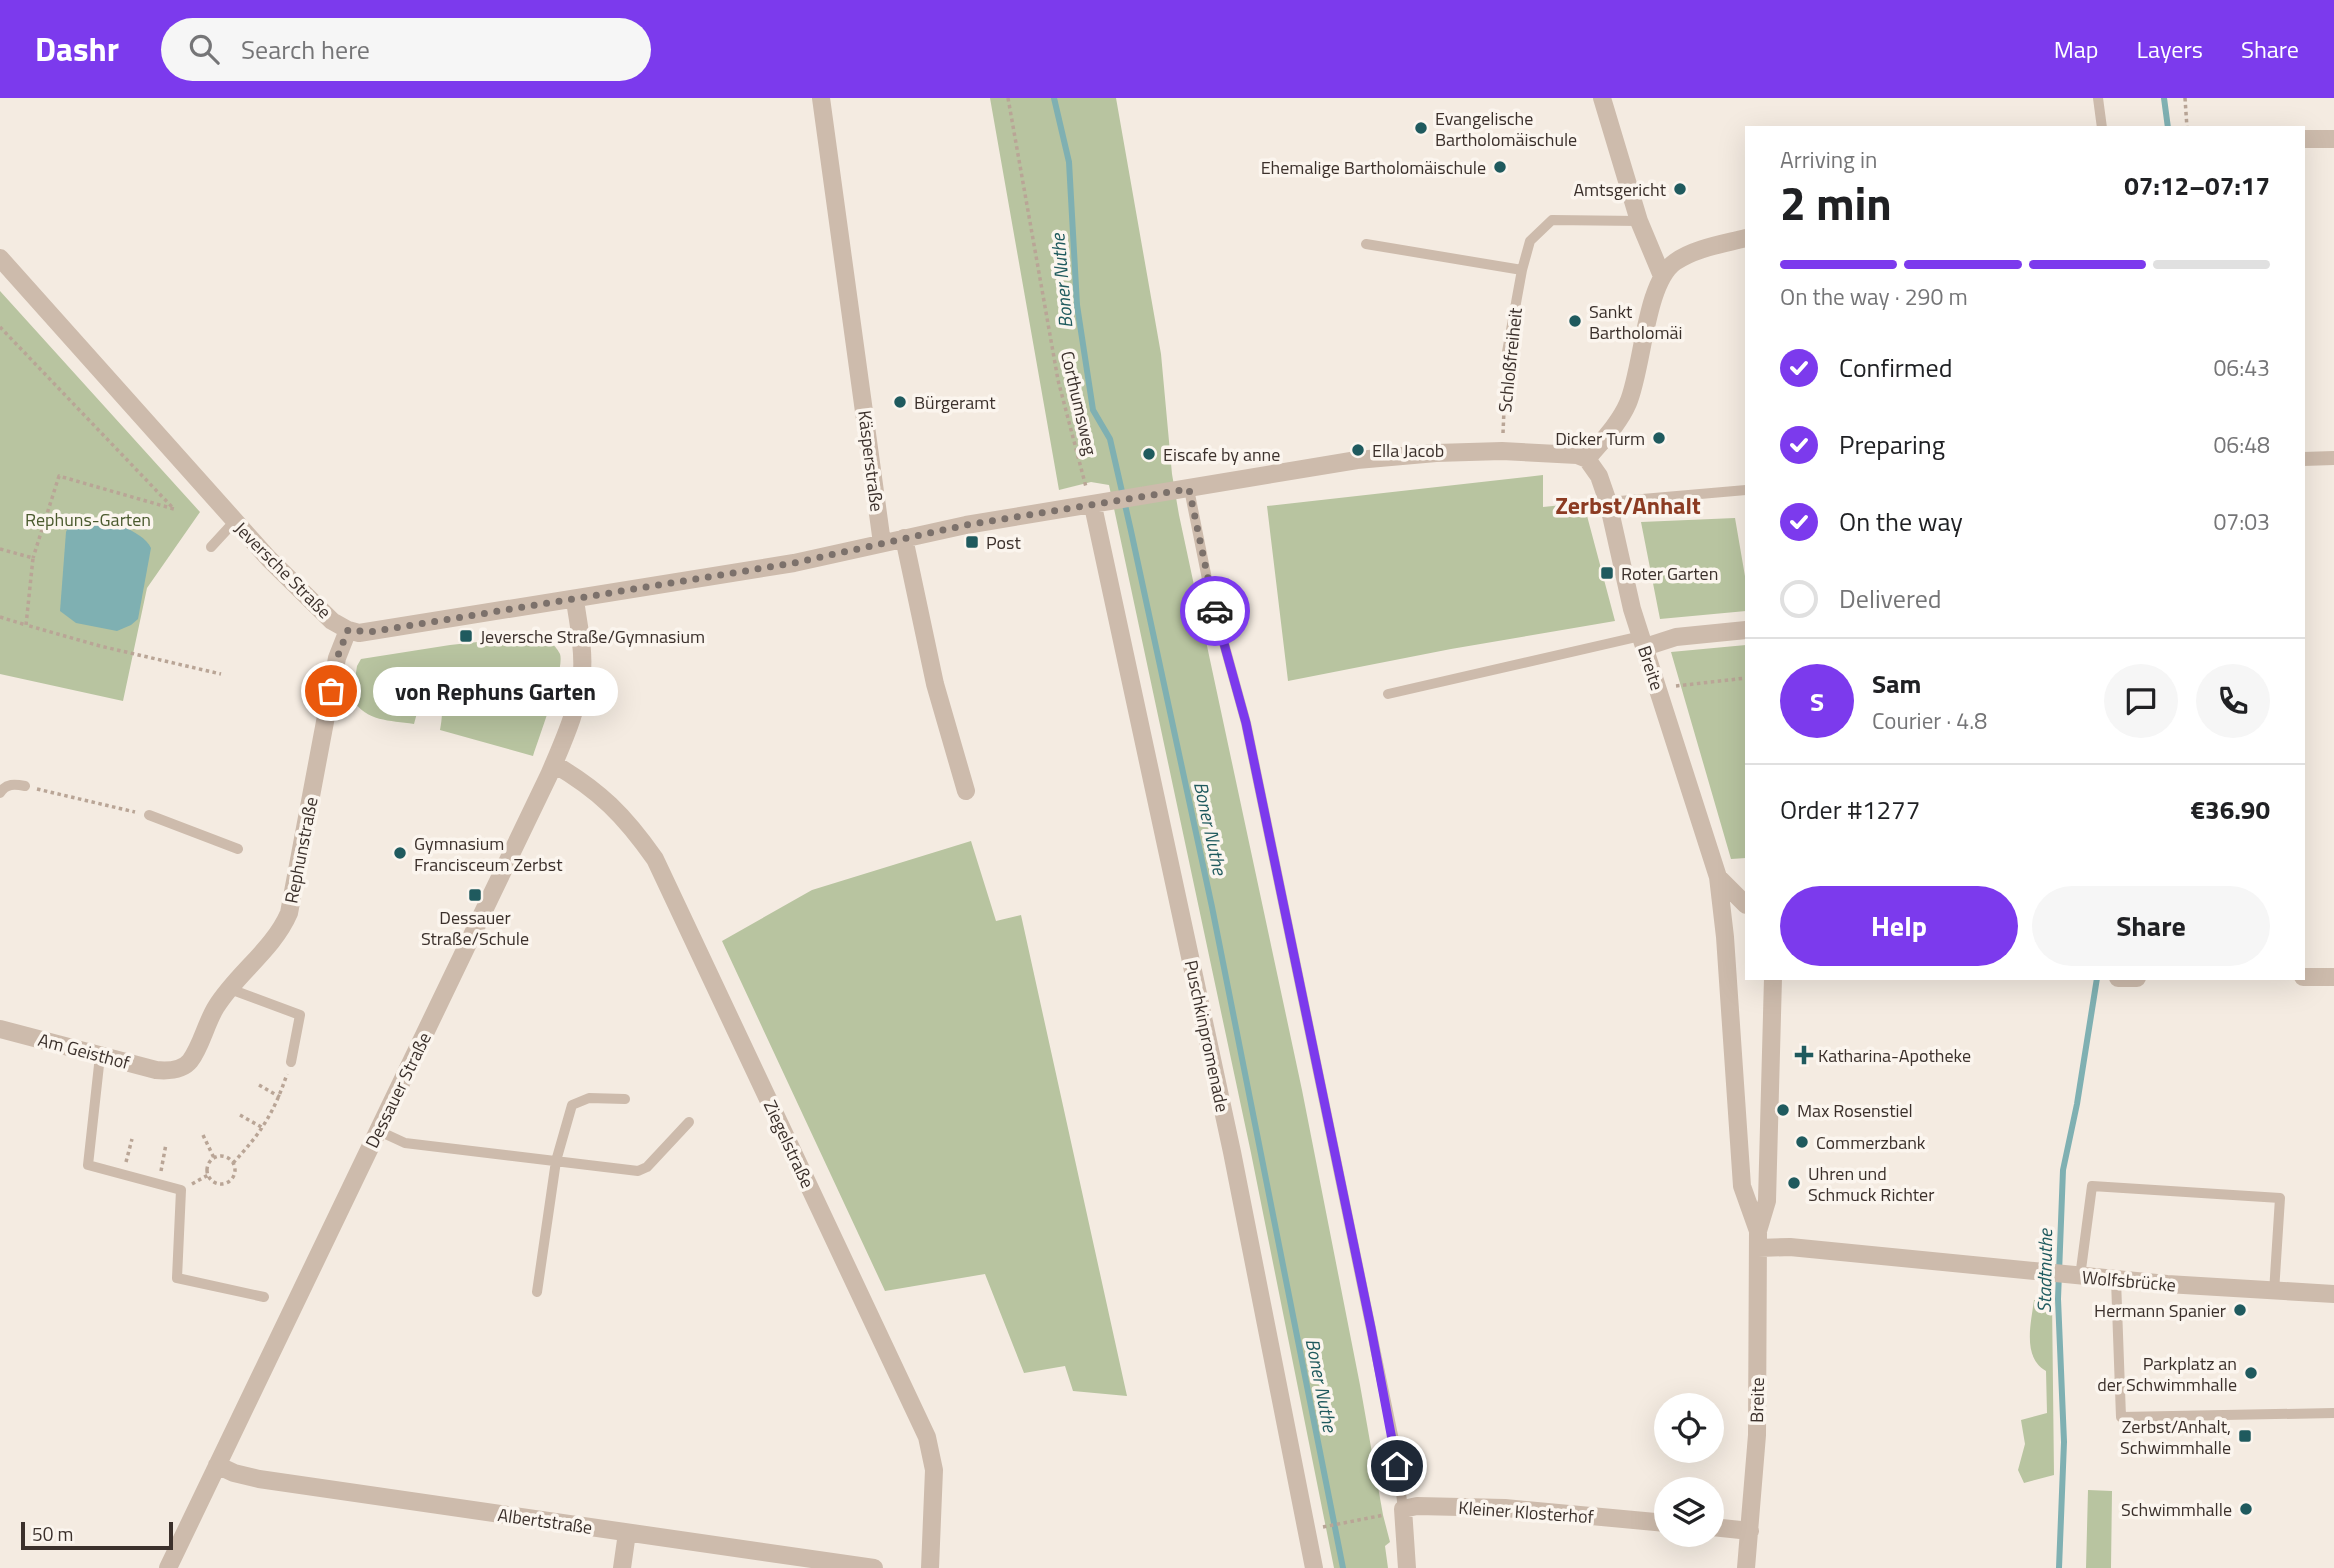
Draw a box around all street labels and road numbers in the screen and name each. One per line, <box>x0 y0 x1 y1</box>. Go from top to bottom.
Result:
street label: Schloßfreiheit <box>1491 306 1529 414</box>
street label: Corthumsweg <box>1054 348 1104 458</box>
street label: Käsperstraße <box>851 409 891 513</box>
street label: Jeversche Straße <box>228 515 338 625</box>
street label: Breite <box>1631 642 1671 694</box>
street label: Rephunstraße <box>277 795 325 905</box>
street label: Puschkinpromenade <box>1178 957 1236 1115</box>
street label: Am Geisthof <box>35 1026 133 1076</box>
street label: Dessauer Straße <box>358 1028 438 1152</box>
street label: Ziegelstraße <box>757 1095 821 1193</box>
street label: Wolfsbrücke <box>2081 1263 2177 1299</box>
street label: Breite <box>1743 1377 1771 1423</box>
street label: Kleiner Klosterhof <box>1458 1494 1595 1530</box>
street label: Albertstraße <box>496 1501 594 1541</box>

